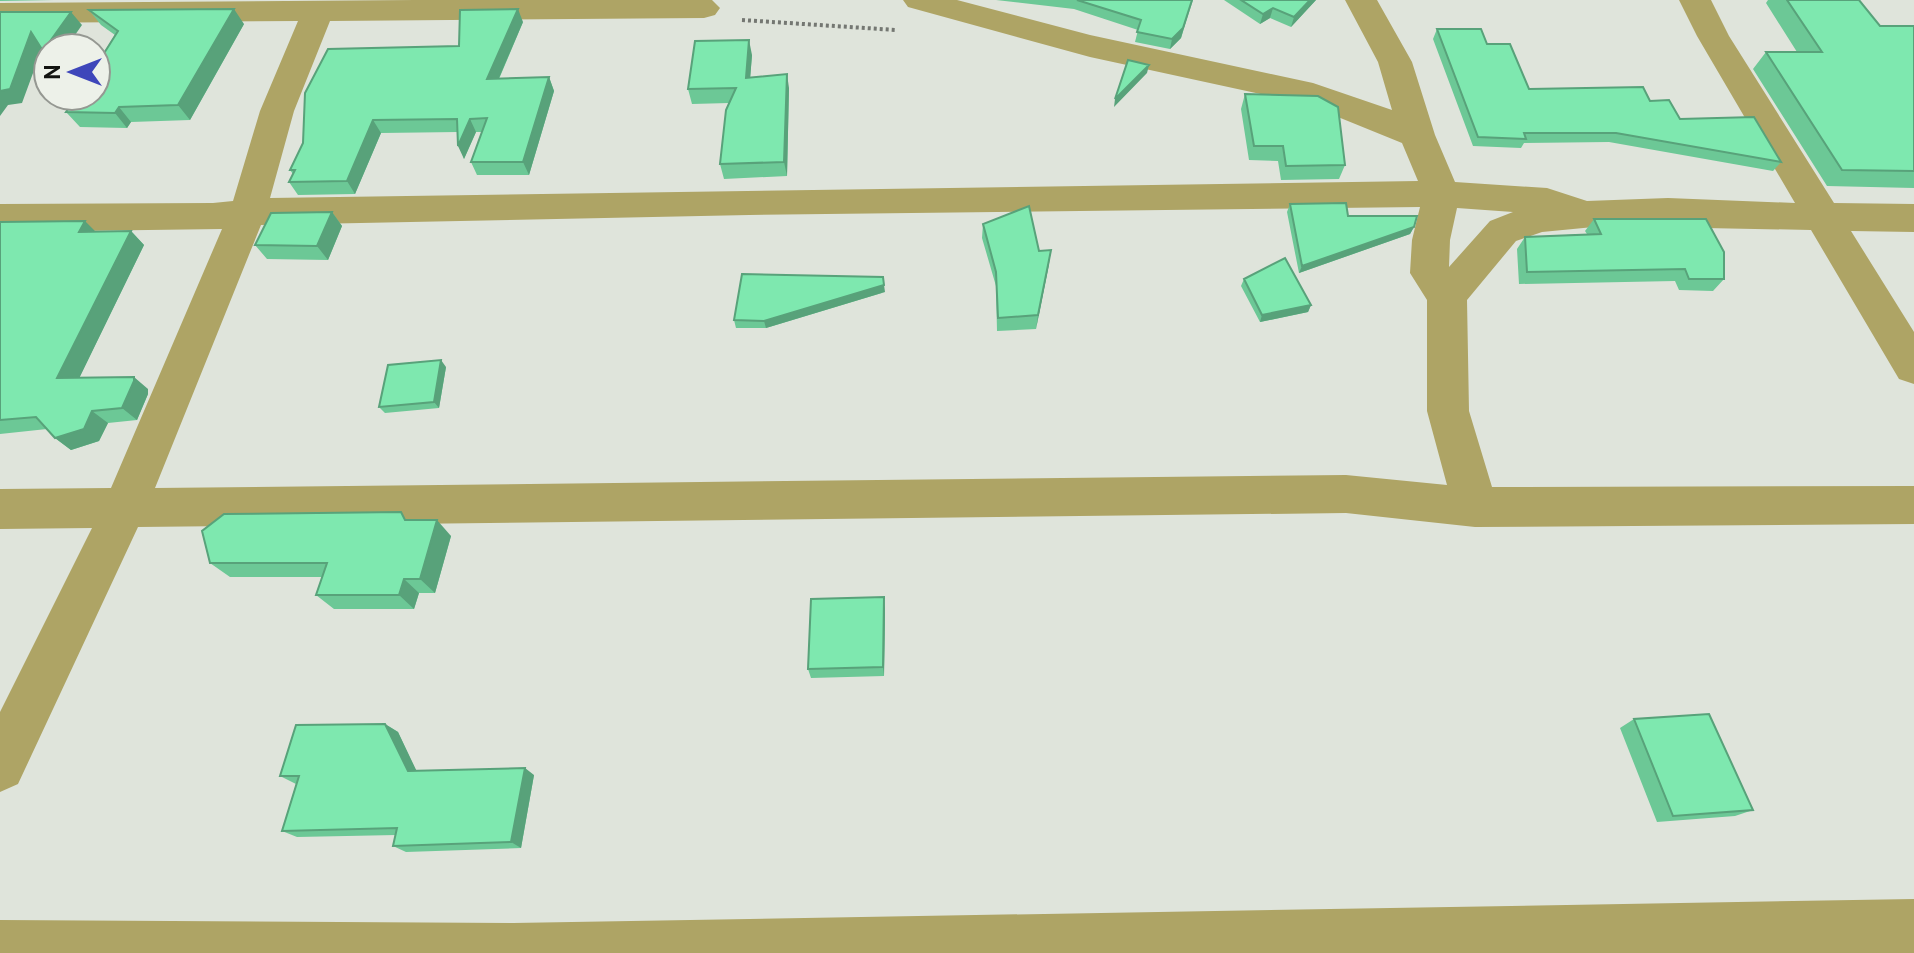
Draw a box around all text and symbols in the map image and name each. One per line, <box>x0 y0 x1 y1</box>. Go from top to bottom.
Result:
north arrow <box>32 32 112 112</box>
text: N <box>41 64 68 80</box>

